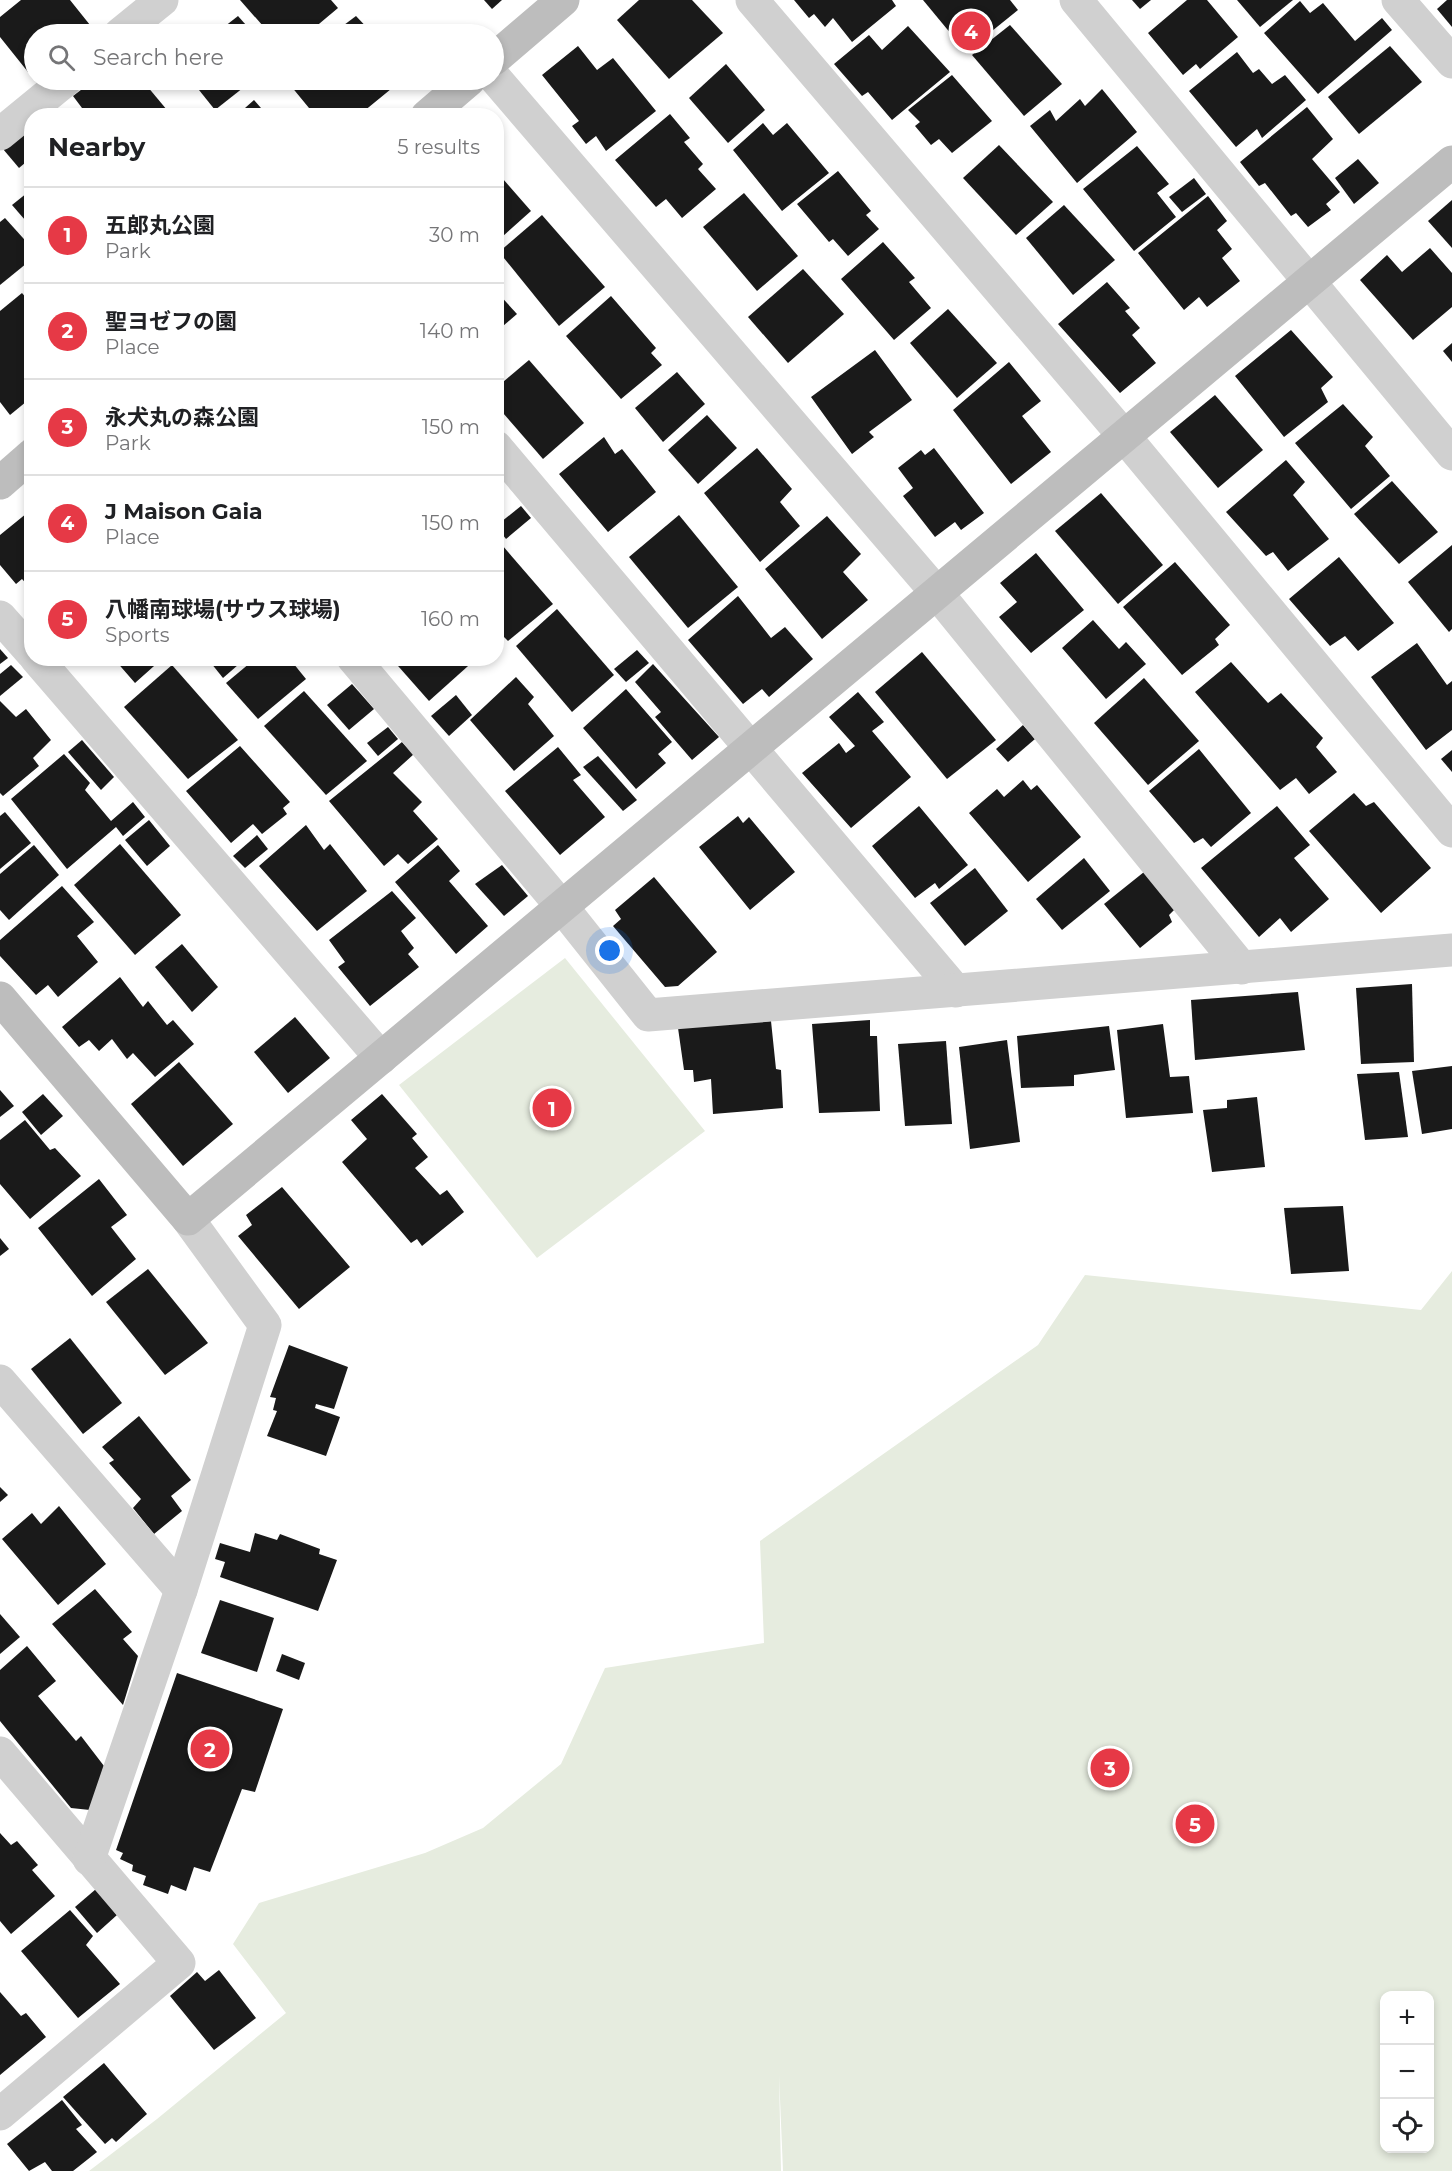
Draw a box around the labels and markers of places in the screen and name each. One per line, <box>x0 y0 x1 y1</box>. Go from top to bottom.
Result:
pin: 4 <box>952 9 990 54</box>
pin: 1 <box>532 1086 572 1130</box>
pin: 2 <box>190 1726 230 1772</box>
pin: 3 <box>1090 1746 1130 1790</box>
pin: 5 <box>1176 1802 1214 1846</box>

